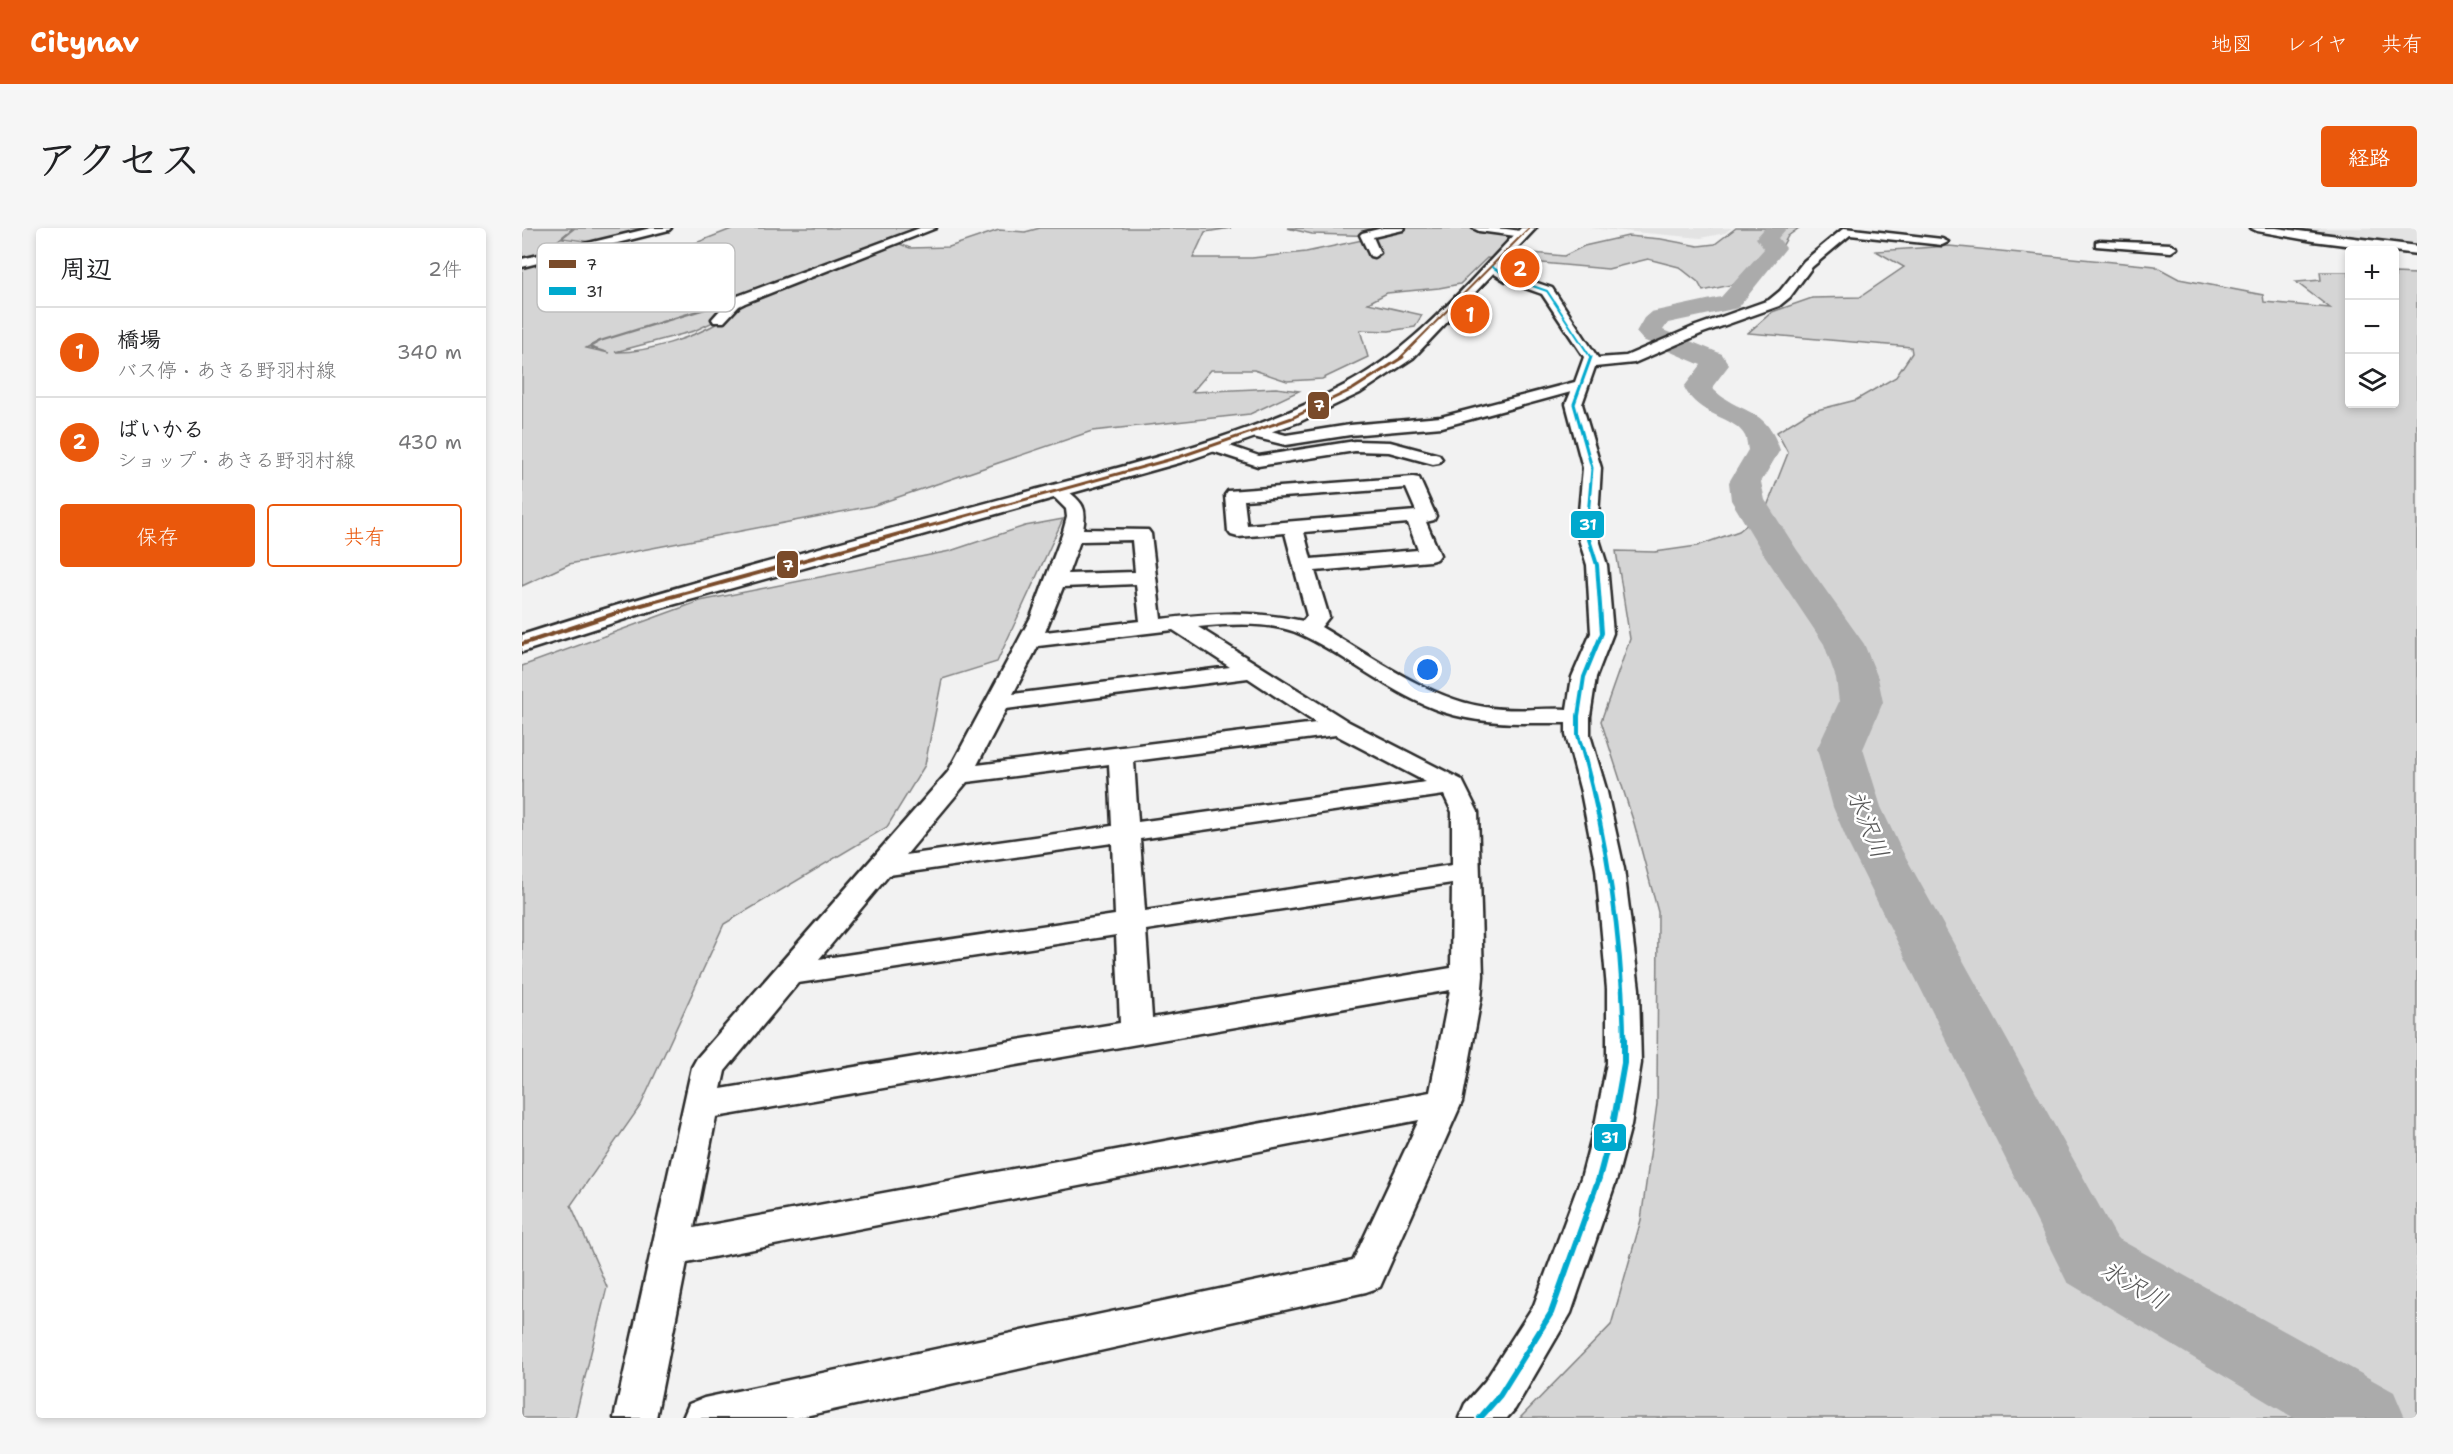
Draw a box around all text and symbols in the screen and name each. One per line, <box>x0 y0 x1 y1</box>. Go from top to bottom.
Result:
text: Citynav <box>30 23 139 61</box>
text: 地図 <box>2211 30 2253 58</box>
text: レイヤ <box>2286 30 2348 58</box>
text: 共有 <box>2381 30 2423 58</box>
button: 経路 <box>2321 126 2417 187</box>
text: アクセス <box>36 131 201 187</box>
legend <box>537 243 735 312</box>
pin: 2 <box>1500 246 1540 291</box>
map controls <box>2345 246 2399 408</box>
button: + <box>2345 246 2399 300</box>
text: 周辺 <box>60 251 112 286</box>
text: 7 <box>586 254 597 275</box>
text: 2件 <box>428 256 462 282</box>
text: 31 <box>586 281 603 302</box>
pin: 1 <box>1450 292 1490 337</box>
button: − <box>2345 300 2399 354</box>
text: 橋場 <box>117 325 161 354</box>
text: 1 <box>75 339 84 365</box>
text: 340 m <box>397 339 462 365</box>
button: layers <box>2345 354 2399 408</box>
text: バス停 · あきる野羽村線 <box>117 357 336 383</box>
line badge: 7 <box>1307 391 1330 420</box>
text: 7 <box>1313 395 1325 416</box>
text: ばいかる <box>117 415 205 444</box>
text: 2 <box>73 429 87 455</box>
text: 430 m <box>398 429 462 455</box>
text: ショップ · あきる野羽村線 <box>117 447 355 473</box>
button: 保存 <box>60 504 255 567</box>
button: 共有 <box>267 504 462 567</box>
line badge: 31 <box>1570 510 1605 539</box>
text: 31 <box>1579 514 1597 535</box>
line badge: 7 <box>776 550 799 579</box>
text: 7 <box>782 555 794 576</box>
your location <box>1413 655 1442 684</box>
water label: 氷沢川 <box>1840 785 1896 863</box>
line badge: 31 <box>1593 1123 1627 1152</box>
text: 31 <box>1601 1127 1619 1148</box>
water label: 氷沢川 <box>2095 1253 2173 1317</box>

